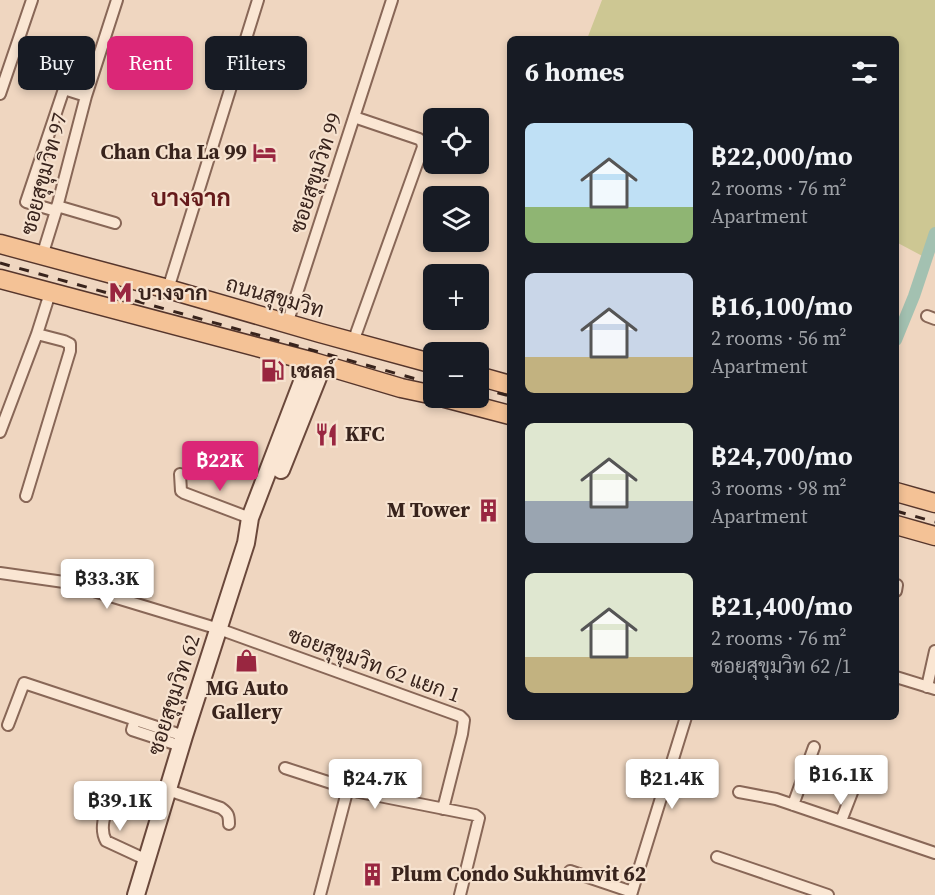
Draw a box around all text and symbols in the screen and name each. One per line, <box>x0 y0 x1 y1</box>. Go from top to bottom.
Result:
chip: Buy <box>18 36 95 90</box>
chip: Rent <box>107 36 193 90</box>
chip: Filters <box>205 36 307 90</box>
text: 6 homes <box>525 54 624 90</box>
icon: filters <box>848 56 881 89</box>
map controls <box>423 108 489 408</box>
button: locate <box>423 108 489 174</box>
street label: ซอยสุขุมวิท 99 <box>282 109 349 237</box>
street label: ซอยสุขุมวิท 97 <box>13 110 74 238</box>
place label: Chan Cha La 99 <box>100 137 247 166</box>
text: ฿22,000/mo <box>711 138 853 174</box>
hotel icon: Chan Cha La 99 <box>252 139 278 165</box>
icon: home <box>573 147 645 219</box>
text: 2 rooms · 76 m² <box>711 174 847 202</box>
district label: บางจาก <box>151 181 231 214</box>
button: layers <box>423 186 489 252</box>
text: Apartment <box>711 202 808 230</box>
button: + <box>423 264 489 330</box>
street label: ถนนสุขุมวิท <box>223 269 328 324</box>
place label: บางจาก <box>138 278 208 307</box>
metro station icon: บางจาก <box>107 280 133 306</box>
text: ฿16,100/mo <box>711 288 853 324</box>
icon: home <box>573 297 645 369</box>
text: 2 rooms · 56 m² <box>711 324 847 352</box>
button: − <box>423 342 489 408</box>
text: Apartment <box>711 352 808 380</box>
place label: เชลล์ <box>290 356 337 385</box>
fuel station icon: เชลล์ <box>259 358 285 384</box>
place label: KFC <box>345 419 385 448</box>
restaurant icon: KFC <box>314 421 340 447</box>
text: ฿24,700/mo <box>711 438 853 474</box>
pin: ฿22K <box>184 441 256 492</box>
text: ฿22K <box>196 446 244 474</box>
icon: home <box>573 447 645 519</box>
text: 3 rooms · 98 m² <box>711 474 847 502</box>
place label: M Tower <box>387 495 470 524</box>
building icon: M Tower <box>475 497 501 523</box>
text: Apartment <box>711 502 808 530</box>
pin: ฿33.3K <box>58 559 156 610</box>
text: ฿33.3K <box>75 564 139 592</box>
text: ฿21,400/mo <box>711 588 853 624</box>
icon: home <box>573 597 645 669</box>
street label: ซอยสุขุมวิท 62 แยก 1 <box>284 620 465 709</box>
text: 2 rooms · 76 m² <box>711 624 847 652</box>
street label: ซอยสุขุมวิท 62 <box>140 631 207 759</box>
shop icon: MG Auto Gallery <box>234 647 260 673</box>
text: ซอยสุขุมวิท 62 /1 <box>711 652 852 680</box>
place label: MG Auto Gallery <box>206 673 288 726</box>
pin: ฿16.1K <box>792 755 890 806</box>
pin: ฿24.7K <box>326 759 424 810</box>
pin: ฿21.4K <box>623 759 721 810</box>
text: ฿16.1K <box>809 760 873 788</box>
text: ฿24.7K <box>343 764 407 792</box>
text: ฿21.4K <box>640 764 704 792</box>
pin: ฿39.1K <box>71 781 169 832</box>
text: ฿39.1K <box>88 786 152 814</box>
place label: Plum Condo Sukhumvit 62 <box>391 859 646 888</box>
building icon: Plum Condo Sukhumvit 62 <box>360 861 386 887</box>

